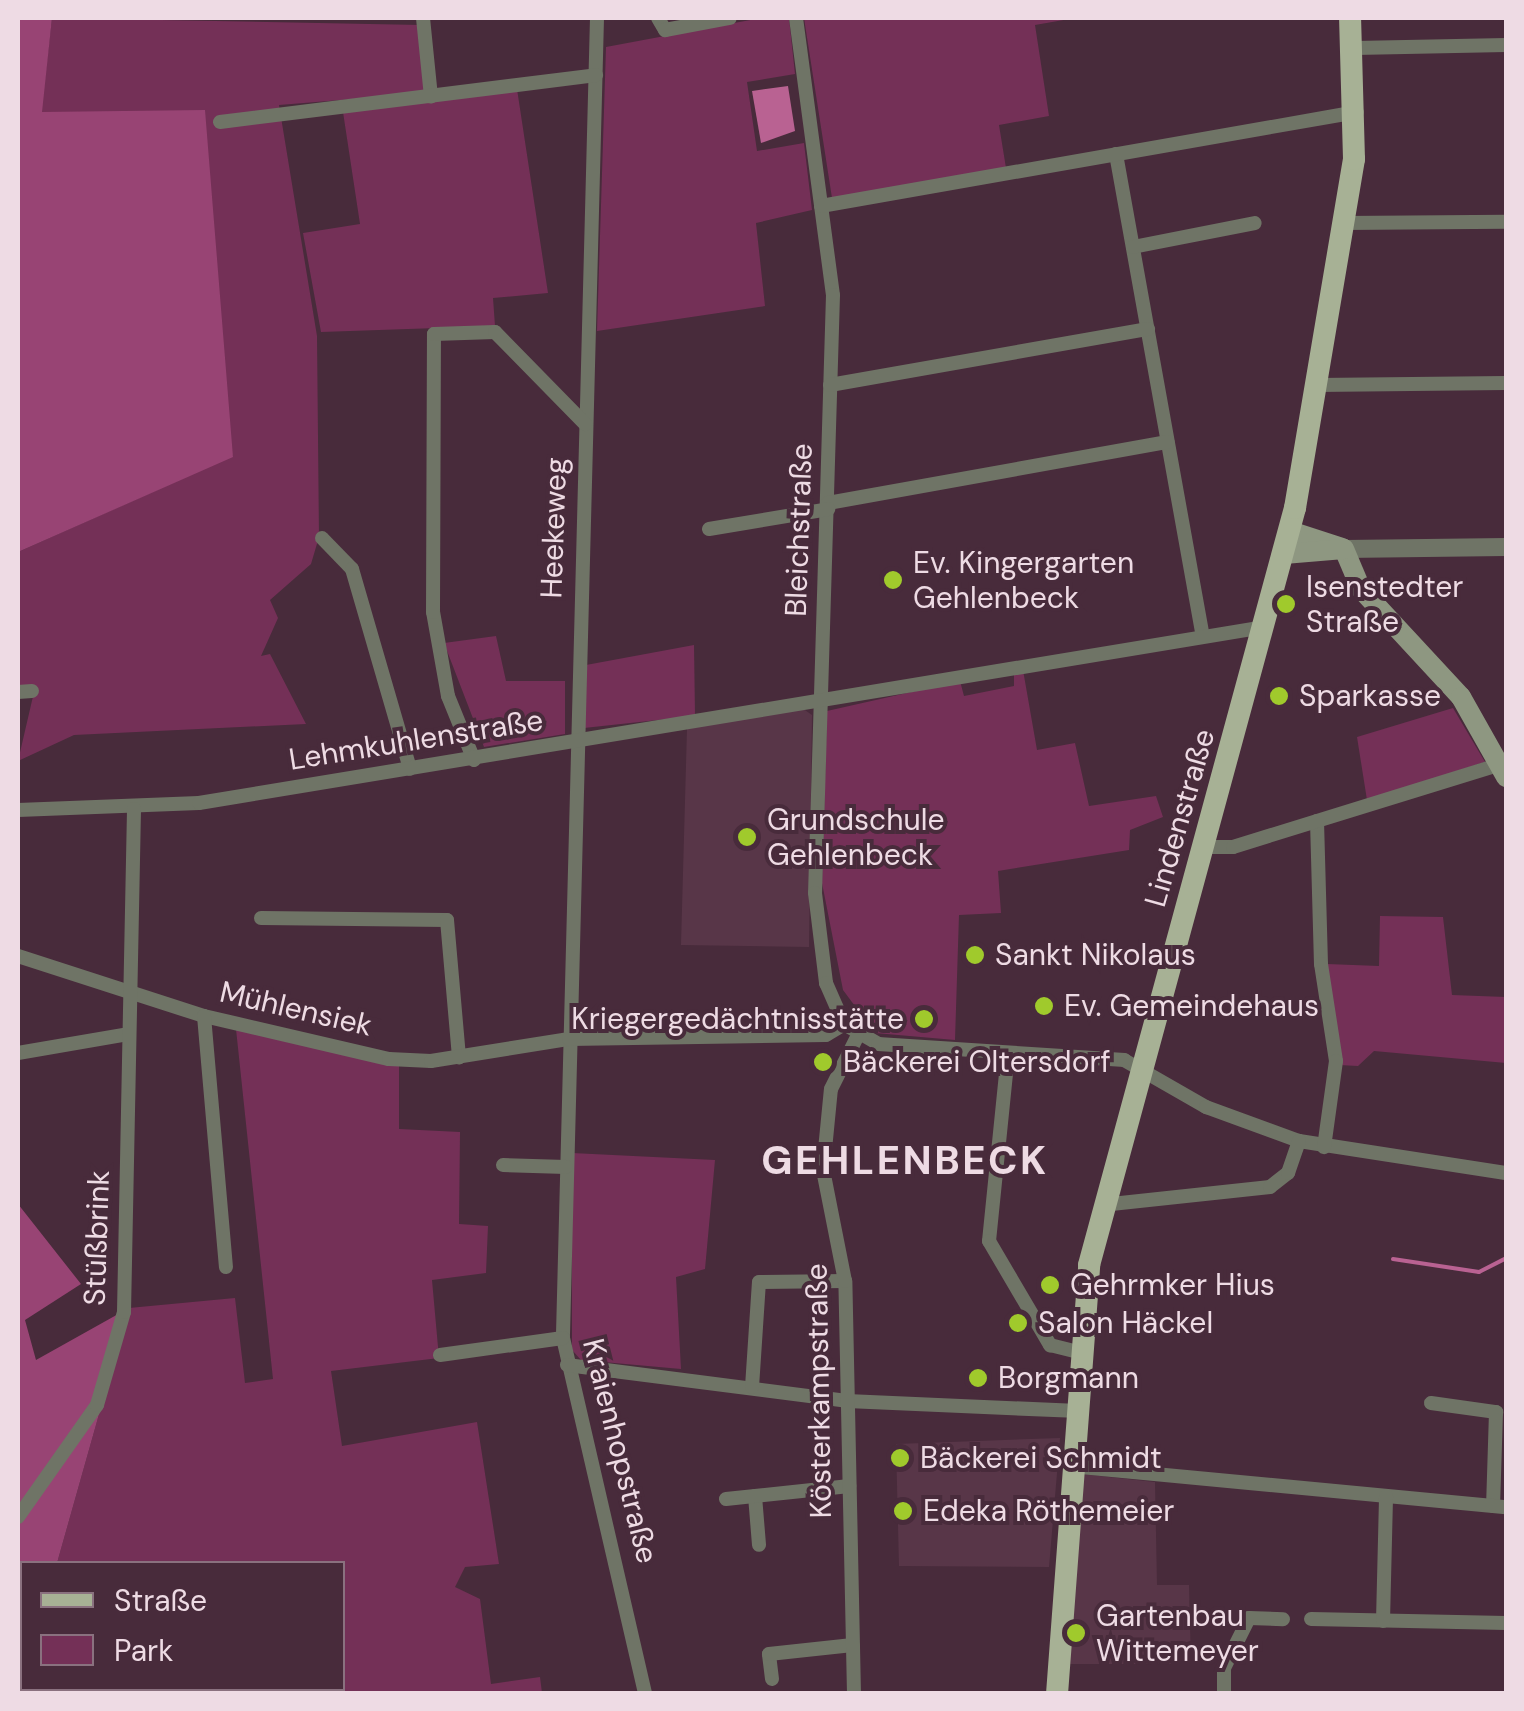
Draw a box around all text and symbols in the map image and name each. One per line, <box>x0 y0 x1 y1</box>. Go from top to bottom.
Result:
street label: Bleichstraße <box>778 443 820 617</box>
street label: Heekeweg <box>534 457 574 599</box>
place label: Ev. Kingergarten Gehlenbeck <box>913 545 1134 616</box>
marker: Ev. Kingergarten Gehlenbeck <box>882 569 904 591</box>
place label: Isenstedter Straße <box>1306 569 1463 640</box>
marker: Isenstedter Straße <box>1275 593 1297 615</box>
place label: Sparkasse <box>1299 678 1441 714</box>
marker: Sparkasse <box>1268 685 1290 707</box>
street label: Lehmkuhlenstraße <box>286 702 546 778</box>
street label: Lindenstraße <box>1137 725 1223 911</box>
place label: Grundschule Gehlenbeck <box>767 802 944 872</box>
marker: Grundschule Gehlenbeck <box>736 826 758 848</box>
place label: Sankt Nikolaus <box>995 937 1196 973</box>
marker: Sankt Nikolaus <box>964 944 986 966</box>
street label: Mühlensiek <box>216 974 376 1044</box>
place label: Ev. Gemeindehaus <box>1064 988 1319 1024</box>
marker: Ev. Gemeindehaus <box>1033 995 1055 1017</box>
place label: Kriegergedächtnisstätte <box>571 1001 904 1037</box>
marker: Kriegergedächtnisstätte <box>913 1008 935 1030</box>
place label: Bäckerei Oltersdorf <box>843 1044 1111 1080</box>
marker: Bäckerei Oltersdorf <box>812 1051 834 1073</box>
district label: GEHLENBECK <box>761 1136 1049 1184</box>
street label: Stüßbrink <box>77 1170 117 1306</box>
street label: Kösterkampstraße <box>799 1263 839 1519</box>
place label: Gehrmker Hius <box>1070 1267 1275 1303</box>
marker: Gehrmker Hius <box>1039 1274 1061 1296</box>
place label: Salon Häckel <box>1038 1305 1213 1341</box>
marker: Salon Häckel <box>1007 1312 1029 1334</box>
street label: Kraienhopstraße <box>575 1335 665 1567</box>
place label: Borgmann <box>998 1360 1139 1396</box>
marker: Borgmann <box>967 1367 989 1389</box>
place label: Bäckerei Schmidt <box>920 1440 1162 1476</box>
marker: Bäckerei Schmidt <box>889 1447 911 1469</box>
place label: Edeka Röthemeier <box>923 1493 1174 1529</box>
marker: Edeka Röthemeier <box>892 1500 914 1522</box>
legend <box>20 1561 345 1691</box>
text: Straße <box>114 1581 207 1620</box>
place label: Gartenbau Wittemeyer <box>1096 1598 1259 1668</box>
marker: Gartenbau Wittemeyer <box>1065 1622 1087 1644</box>
text: Park <box>114 1631 173 1670</box>

